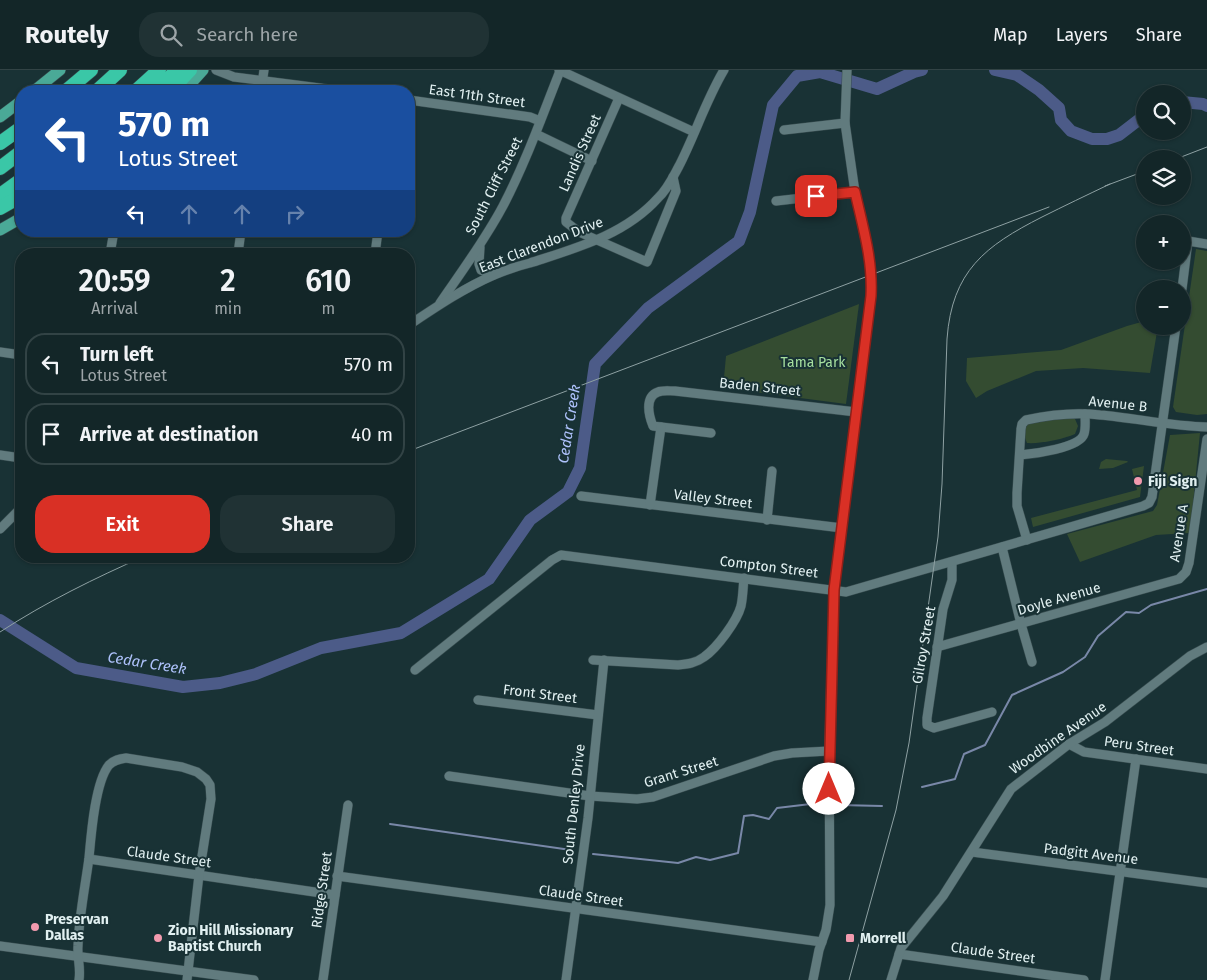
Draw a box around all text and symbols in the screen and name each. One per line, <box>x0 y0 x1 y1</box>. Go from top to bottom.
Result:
search box <box>139 12 489 57</box>
text: Routely <box>25 21 109 49</box>
icon: search <box>157 21 185 49</box>
text: Search here <box>197 23 298 46</box>
text: Map <box>993 24 1028 46</box>
text: Layers <box>1056 24 1108 46</box>
text: Share <box>1136 24 1182 46</box>
street label: East 11th Street <box>428 81 527 111</box>
map controls <box>1136 85 1191 335</box>
button: search <box>1136 85 1191 140</box>
text: 570 m <box>118 103 210 145</box>
icon: left <box>35 105 100 170</box>
street label: Landis Street <box>555 111 605 194</box>
street label: South Cliff Street <box>462 133 526 238</box>
text: Lotus Street <box>118 145 238 172</box>
button: layers <box>1136 150 1191 205</box>
pin <box>795 175 837 217</box>
icon: arrive <box>802 182 830 210</box>
icon: left <box>122 200 150 228</box>
icon: ahead <box>175 200 203 228</box>
icon: ahead <box>228 200 256 228</box>
icon: right <box>281 200 309 228</box>
street label: East Clarendon Drive <box>477 213 605 277</box>
button: + <box>1136 215 1191 270</box>
text: 20:59 <box>79 263 151 299</box>
text: 2 <box>220 263 236 299</box>
text: 610 <box>305 263 351 299</box>
button: − <box>1136 280 1191 335</box>
text: Arrival <box>91 299 138 318</box>
text: min <box>214 299 242 318</box>
text: m <box>322 299 335 318</box>
text: Turn left <box>80 343 154 366</box>
icon: left <box>37 350 65 378</box>
text: 570 m <box>344 353 393 376</box>
park label: Tama Park <box>780 354 846 371</box>
text: Lotus Street <box>80 366 167 385</box>
street label: Baden Street <box>718 374 803 400</box>
water label: Cedar Creek <box>554 383 584 465</box>
street label: Avenue B <box>1088 392 1148 416</box>
icon: arrive <box>37 420 65 448</box>
text: Arrive at destination <box>80 423 259 446</box>
text: 40 m <box>351 423 393 446</box>
place label: Fiji Sign <box>1148 473 1197 490</box>
marker: Fiji Sign <box>1132 475 1144 487</box>
street label: Valley Street <box>673 486 754 512</box>
button: Exit <box>35 495 210 553</box>
button: Share <box>220 495 395 553</box>
street label: Avenue A <box>1166 503 1192 563</box>
street label: Compton Street <box>719 553 820 582</box>
street label: Doyle Avenue <box>1015 579 1103 619</box>
street label: Gilroy Street <box>909 604 939 685</box>
water label: Cedar Creek <box>106 648 188 678</box>
street label: Front Street <box>502 681 579 707</box>
street label: Woodbine Avenue <box>1006 698 1110 778</box>
street label: Peru Street <box>1103 733 1176 759</box>
street label: South Denley Drive <box>559 743 589 865</box>
street label: Grant Street <box>642 752 721 791</box>
position arrow <box>802 762 854 814</box>
street label: Padgitt Avenue <box>1043 840 1139 868</box>
street label: Claude Street <box>126 843 213 871</box>
street label: Ridge Street <box>308 850 336 929</box>
street label: Claude Street <box>538 882 625 910</box>
place label: Preservan Dallas <box>45 911 109 944</box>
marker: Preservan Dallas <box>29 921 41 933</box>
place label: Zion Hill Missionary Baptist Church <box>168 922 294 955</box>
place label: Morrell <box>860 930 907 947</box>
marker: Zion Hill Missionary Baptist Church <box>152 932 164 944</box>
marker: Morrell <box>844 932 856 944</box>
street label: Claude Street <box>950 939 1037 967</box>

